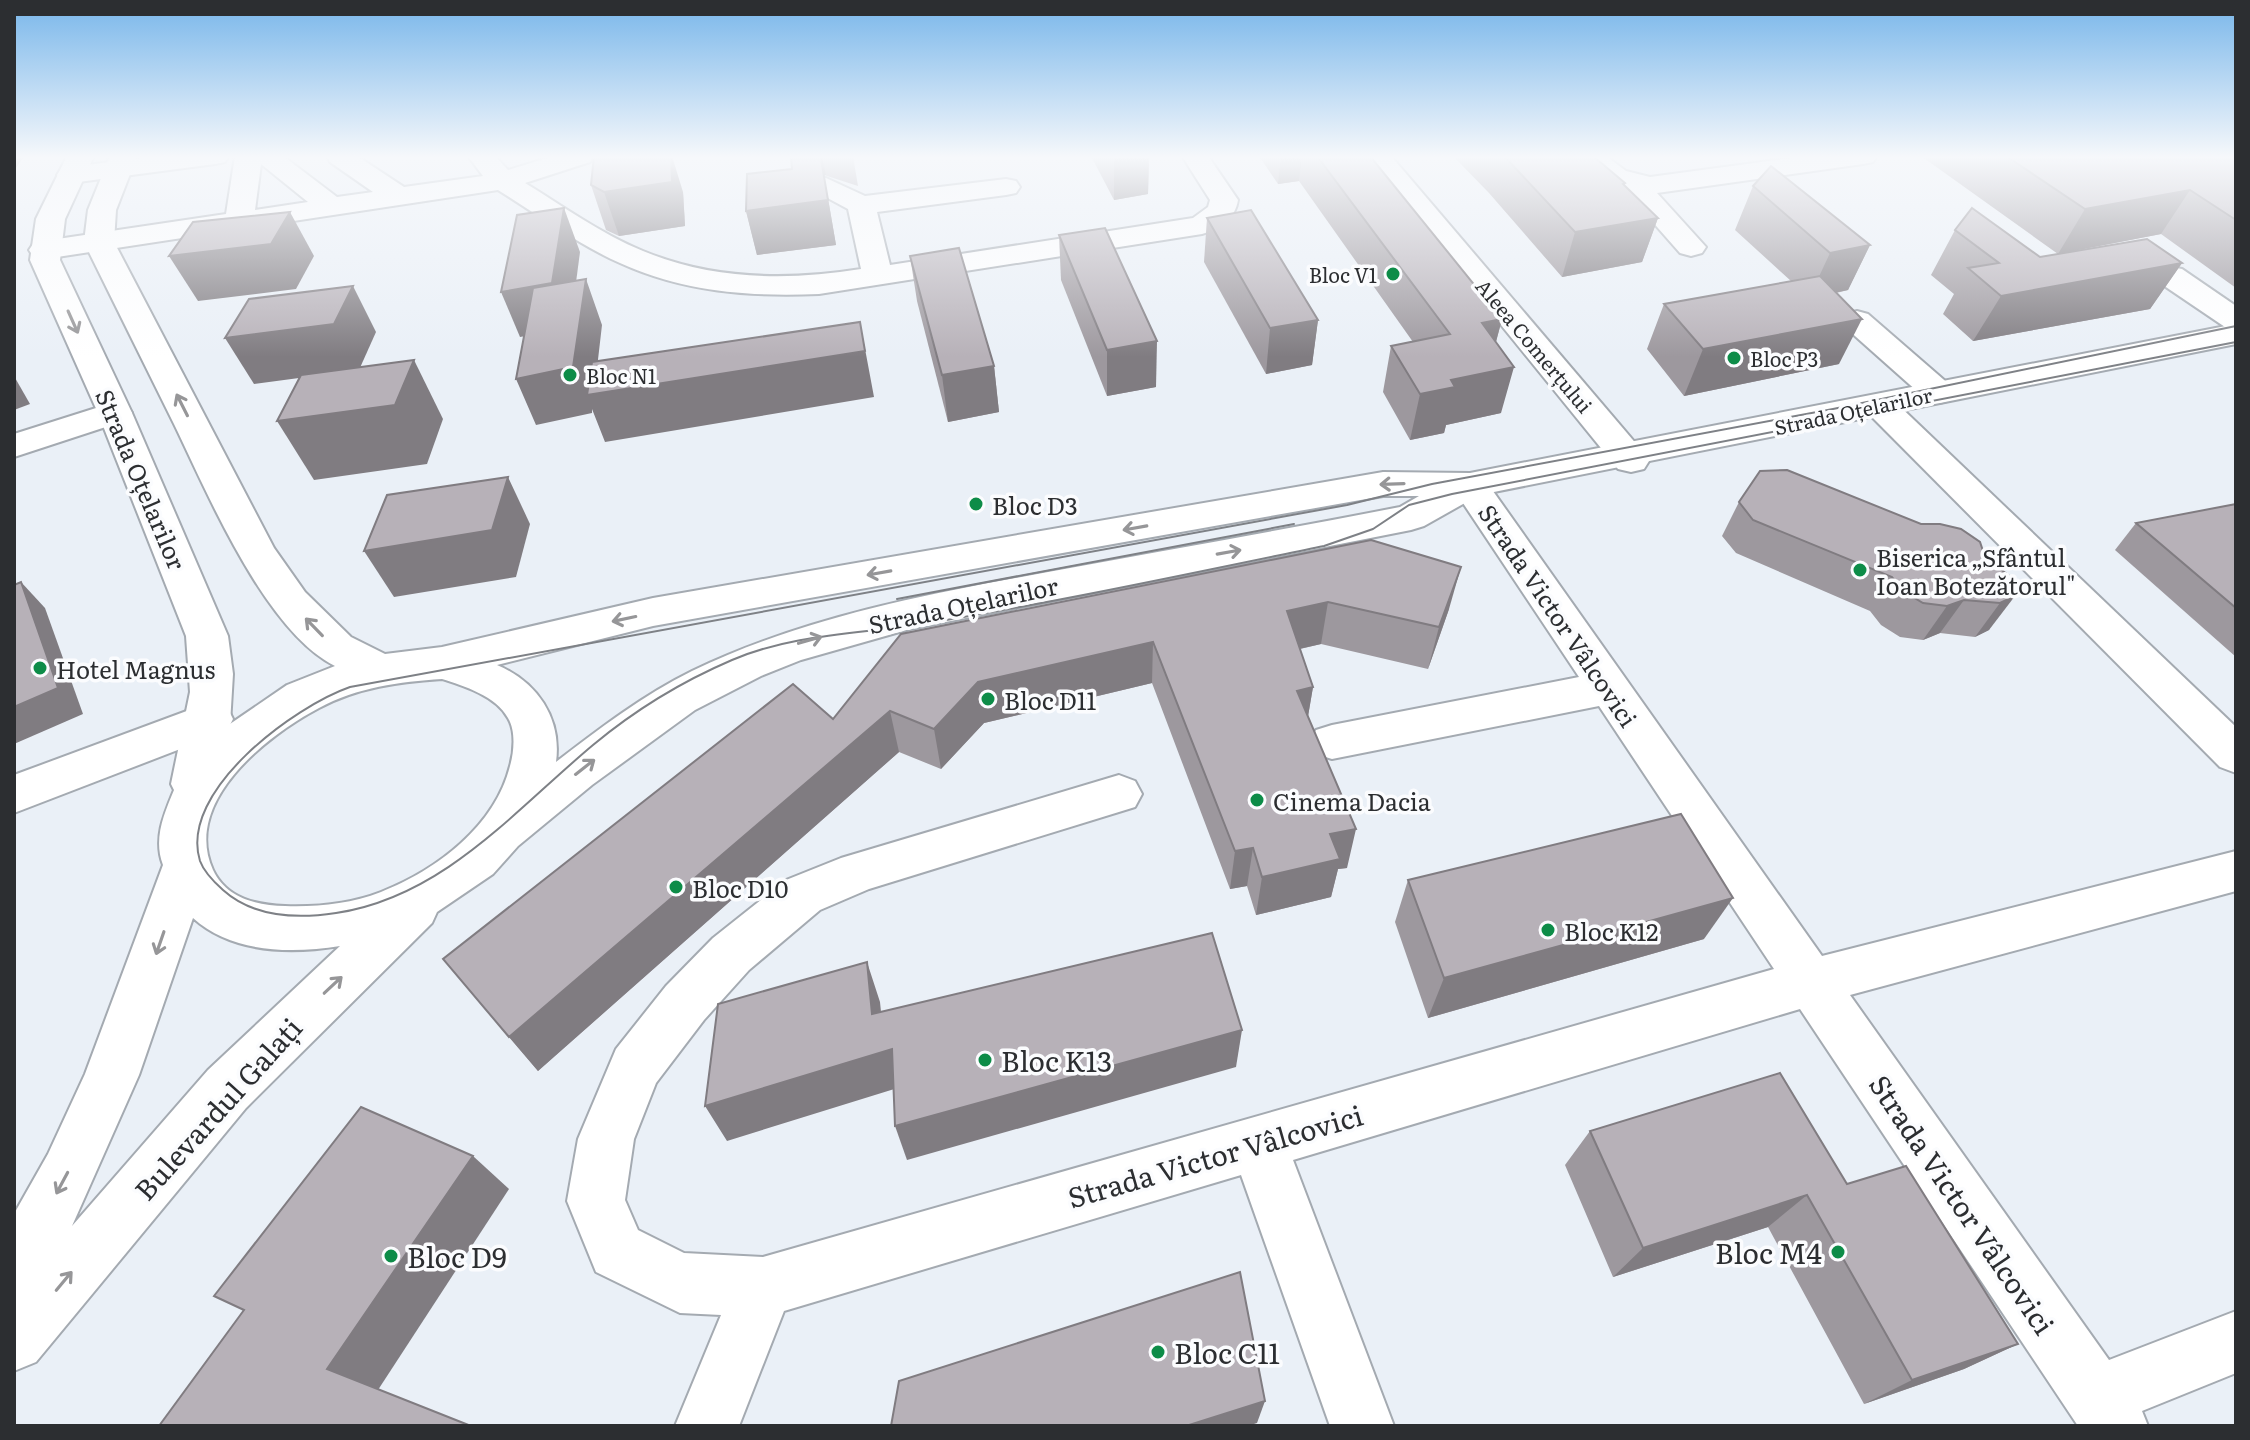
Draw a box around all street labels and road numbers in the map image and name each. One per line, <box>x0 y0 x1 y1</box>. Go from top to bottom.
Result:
street label: Aleea Comerțului <box>1470 271 1601 419</box>
street label: Strada Oțelarilor <box>1771 379 1935 441</box>
street label: Strada Oțelarilor <box>88 383 196 575</box>
street label: Strada Victor Vâlcovici <box>1471 497 1647 733</box>
street label: Strada Oțelarilor <box>865 567 1062 641</box>
street label: Bulevardul Galați <box>123 1007 311 1209</box>
street label: Strada Victor Vâlcovici <box>1860 1066 2066 1342</box>
street label: Strada Victor Vâlcovici <box>1062 1093 1368 1217</box>

